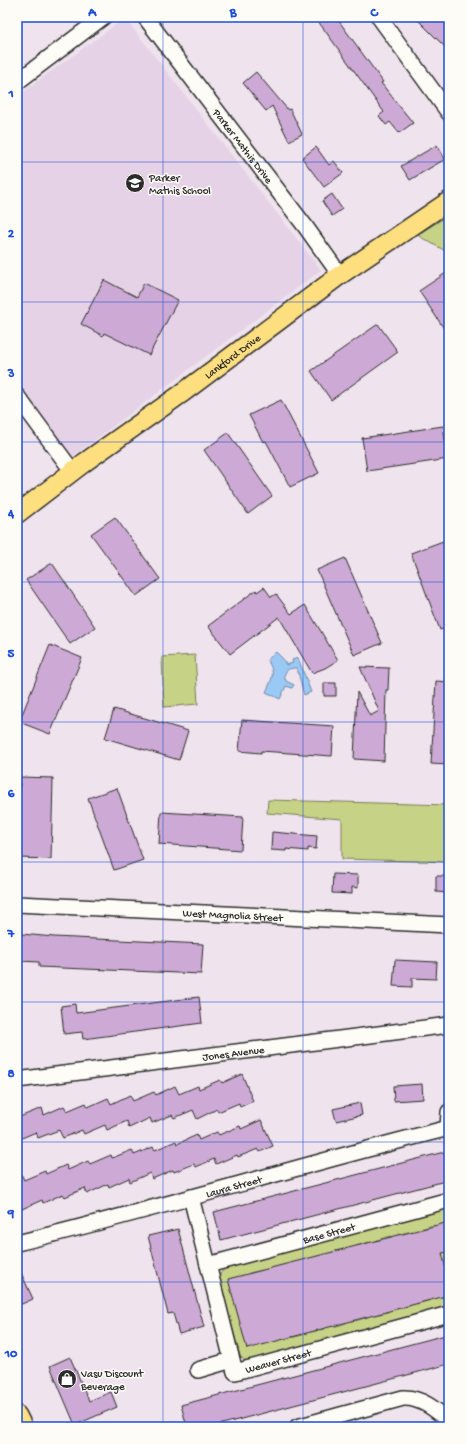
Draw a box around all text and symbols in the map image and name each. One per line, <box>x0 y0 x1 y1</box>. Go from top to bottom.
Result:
text: A <box>87 6 97 21</box>
text: B <box>229 6 238 21</box>
text: C <box>369 6 379 21</box>
text: 1 <box>7 87 14 102</box>
street label: Parker Mathis Drive <box>209 106 274 187</box>
school or university icon: Parker Mathis School <box>124 172 146 194</box>
place label: Parker Mathis School <box>148 173 211 198</box>
text: 2 <box>8 227 15 242</box>
street label: Lankford Drive <box>203 333 264 382</box>
text: 3 <box>7 367 15 382</box>
text: 4 <box>7 507 15 522</box>
text: 5 <box>8 647 15 662</box>
text: 6 <box>8 787 15 802</box>
street label: West Magnolia Street <box>182 908 284 925</box>
text: 7 <box>7 927 16 942</box>
street label: Jones Avenue <box>202 1045 265 1064</box>
text: 8 <box>7 1067 15 1082</box>
street label: Laura Street <box>205 1174 265 1201</box>
text: 9 <box>7 1207 15 1222</box>
street label: Base Street <box>301 1221 358 1247</box>
text: 10 <box>4 1347 18 1362</box>
street label: Weaver Street <box>244 1347 314 1377</box>
shop icon: Vasu Discount Beverage <box>56 1368 78 1390</box>
place label: Vasu Discount Beverage <box>80 1369 144 1394</box>

